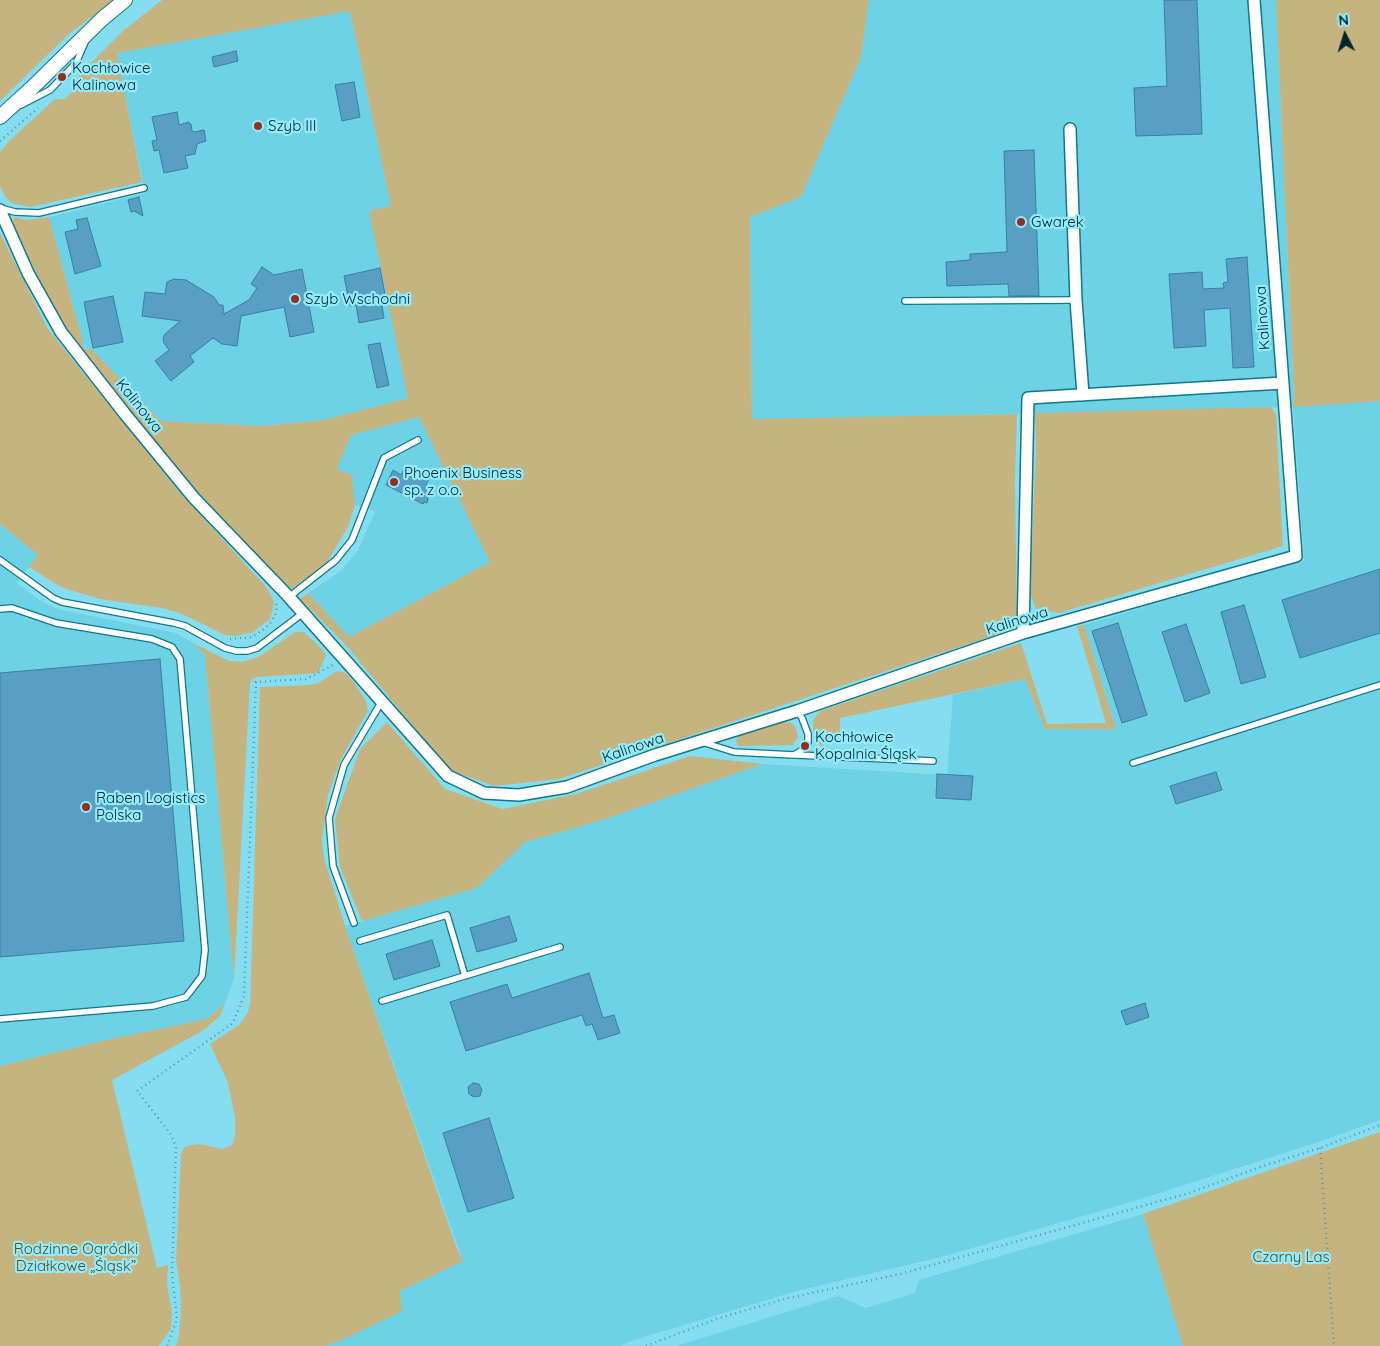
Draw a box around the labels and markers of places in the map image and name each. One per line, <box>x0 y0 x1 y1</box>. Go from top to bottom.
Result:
place label: Kochłowice Kalinowa <box>72 59 150 94</box>
marker: Kochłowice Kalinowa <box>56 71 68 83</box>
place label: Szyb III <box>268 117 317 135</box>
marker: Szyb III <box>252 120 264 132</box>
place label: Gwarek <box>1031 213 1084 231</box>
marker: Gwarek <box>1015 216 1027 228</box>
place label: Szyb Wschodni <box>305 290 410 308</box>
marker: Szyb Wschodni <box>289 293 301 305</box>
place label: Phoenix Business sp. z o.o. <box>404 464 522 499</box>
marker: Phoenix Business sp. z o.o. <box>388 476 400 488</box>
place label: Kochłowice Kopalnia Śląsk <box>815 728 917 763</box>
marker: Kochłowice Kopalnia Śląsk <box>799 740 811 752</box>
place label: Raben Logistics Polska <box>96 789 205 824</box>
marker: Raben Logistics Polska <box>80 801 92 813</box>

